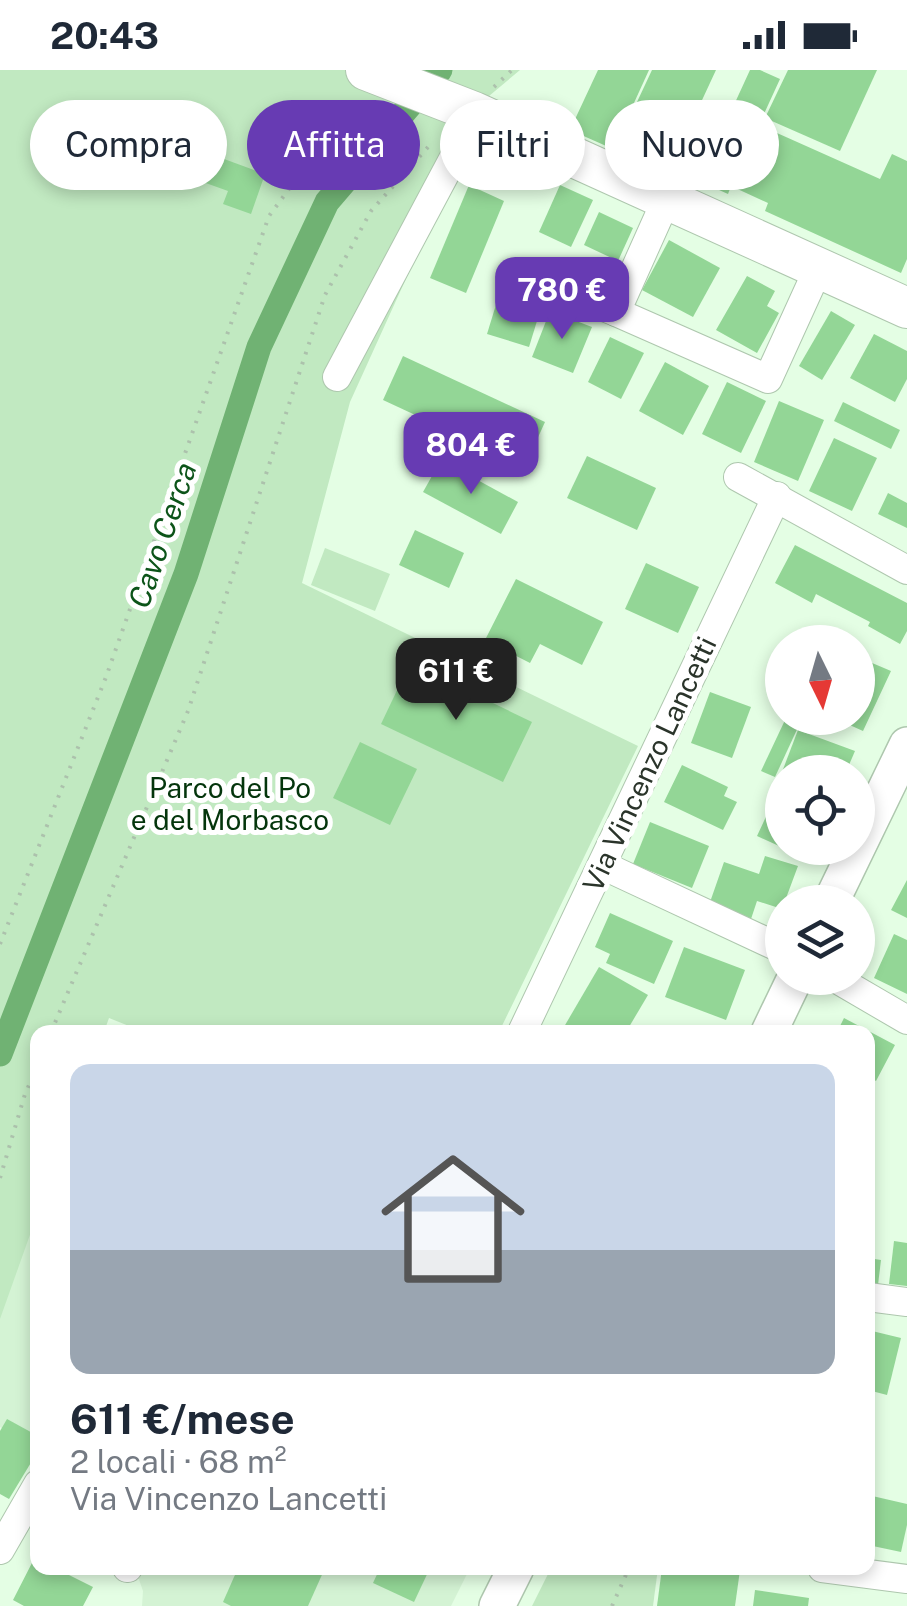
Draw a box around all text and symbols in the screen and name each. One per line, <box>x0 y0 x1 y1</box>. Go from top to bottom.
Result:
text: 20:43 <box>50 13 159 58</box>
chip: Compra <box>30 100 227 190</box>
chip: Affitta <box>247 100 420 190</box>
chip: Filtri <box>440 100 585 190</box>
chip: Nuovo <box>605 100 779 190</box>
pin: 780 € <box>492 257 632 342</box>
text: 780 € <box>517 271 607 308</box>
pin: 804 € <box>401 412 541 497</box>
text: 804 € <box>426 426 516 463</box>
water label: Cavo Cerca <box>120 458 204 612</box>
north arrow <box>765 625 875 735</box>
map controls <box>765 625 875 995</box>
street label: Via Vincenzo Lancetti <box>575 631 723 897</box>
pin: 611 € <box>386 638 526 723</box>
text: 611 € <box>418 652 494 689</box>
button: locate <box>765 755 875 865</box>
park label: Parco del Po e del Morbasco <box>131 771 329 836</box>
button: layers <box>765 885 875 995</box>
icon: home <box>363 1129 543 1309</box>
text: 611 €/mese <box>70 1394 295 1443</box>
text: 2 locali · 68 m² <box>70 1443 287 1480</box>
text: Via Vincenzo Lancetti <box>70 1480 387 1517</box>

